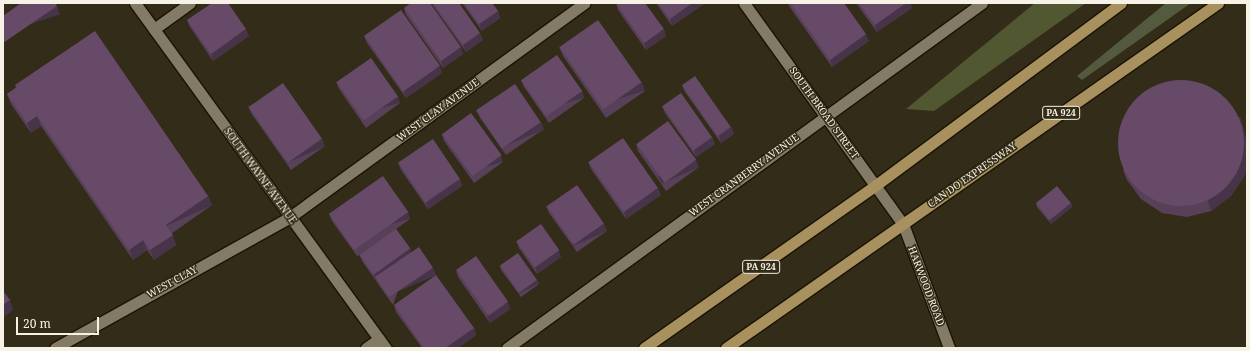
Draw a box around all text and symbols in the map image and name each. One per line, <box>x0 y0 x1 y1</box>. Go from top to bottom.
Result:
street label: SOUTH BROAD STREET <box>787 65 861 161</box>
street label: WEST CLAY AVENUE <box>395 76 481 144</box>
road number: PA 924 <box>1042 106 1080 120</box>
street label: SOUTH WAYNE AVENUE <box>221 126 299 226</box>
street label: WEST CRANBERRY AVENUE <box>687 131 801 219</box>
street label: CAN DO EXPRESSWAY <box>925 140 1019 210</box>
street label: HARWOOD ROAD <box>905 245 947 327</box>
road number: PA 924 <box>742 260 780 274</box>
street label: WEST CLAY <box>145 263 199 301</box>
scale bar <box>18 309 101 335</box>
text: 20 m <box>23 315 51 332</box>

